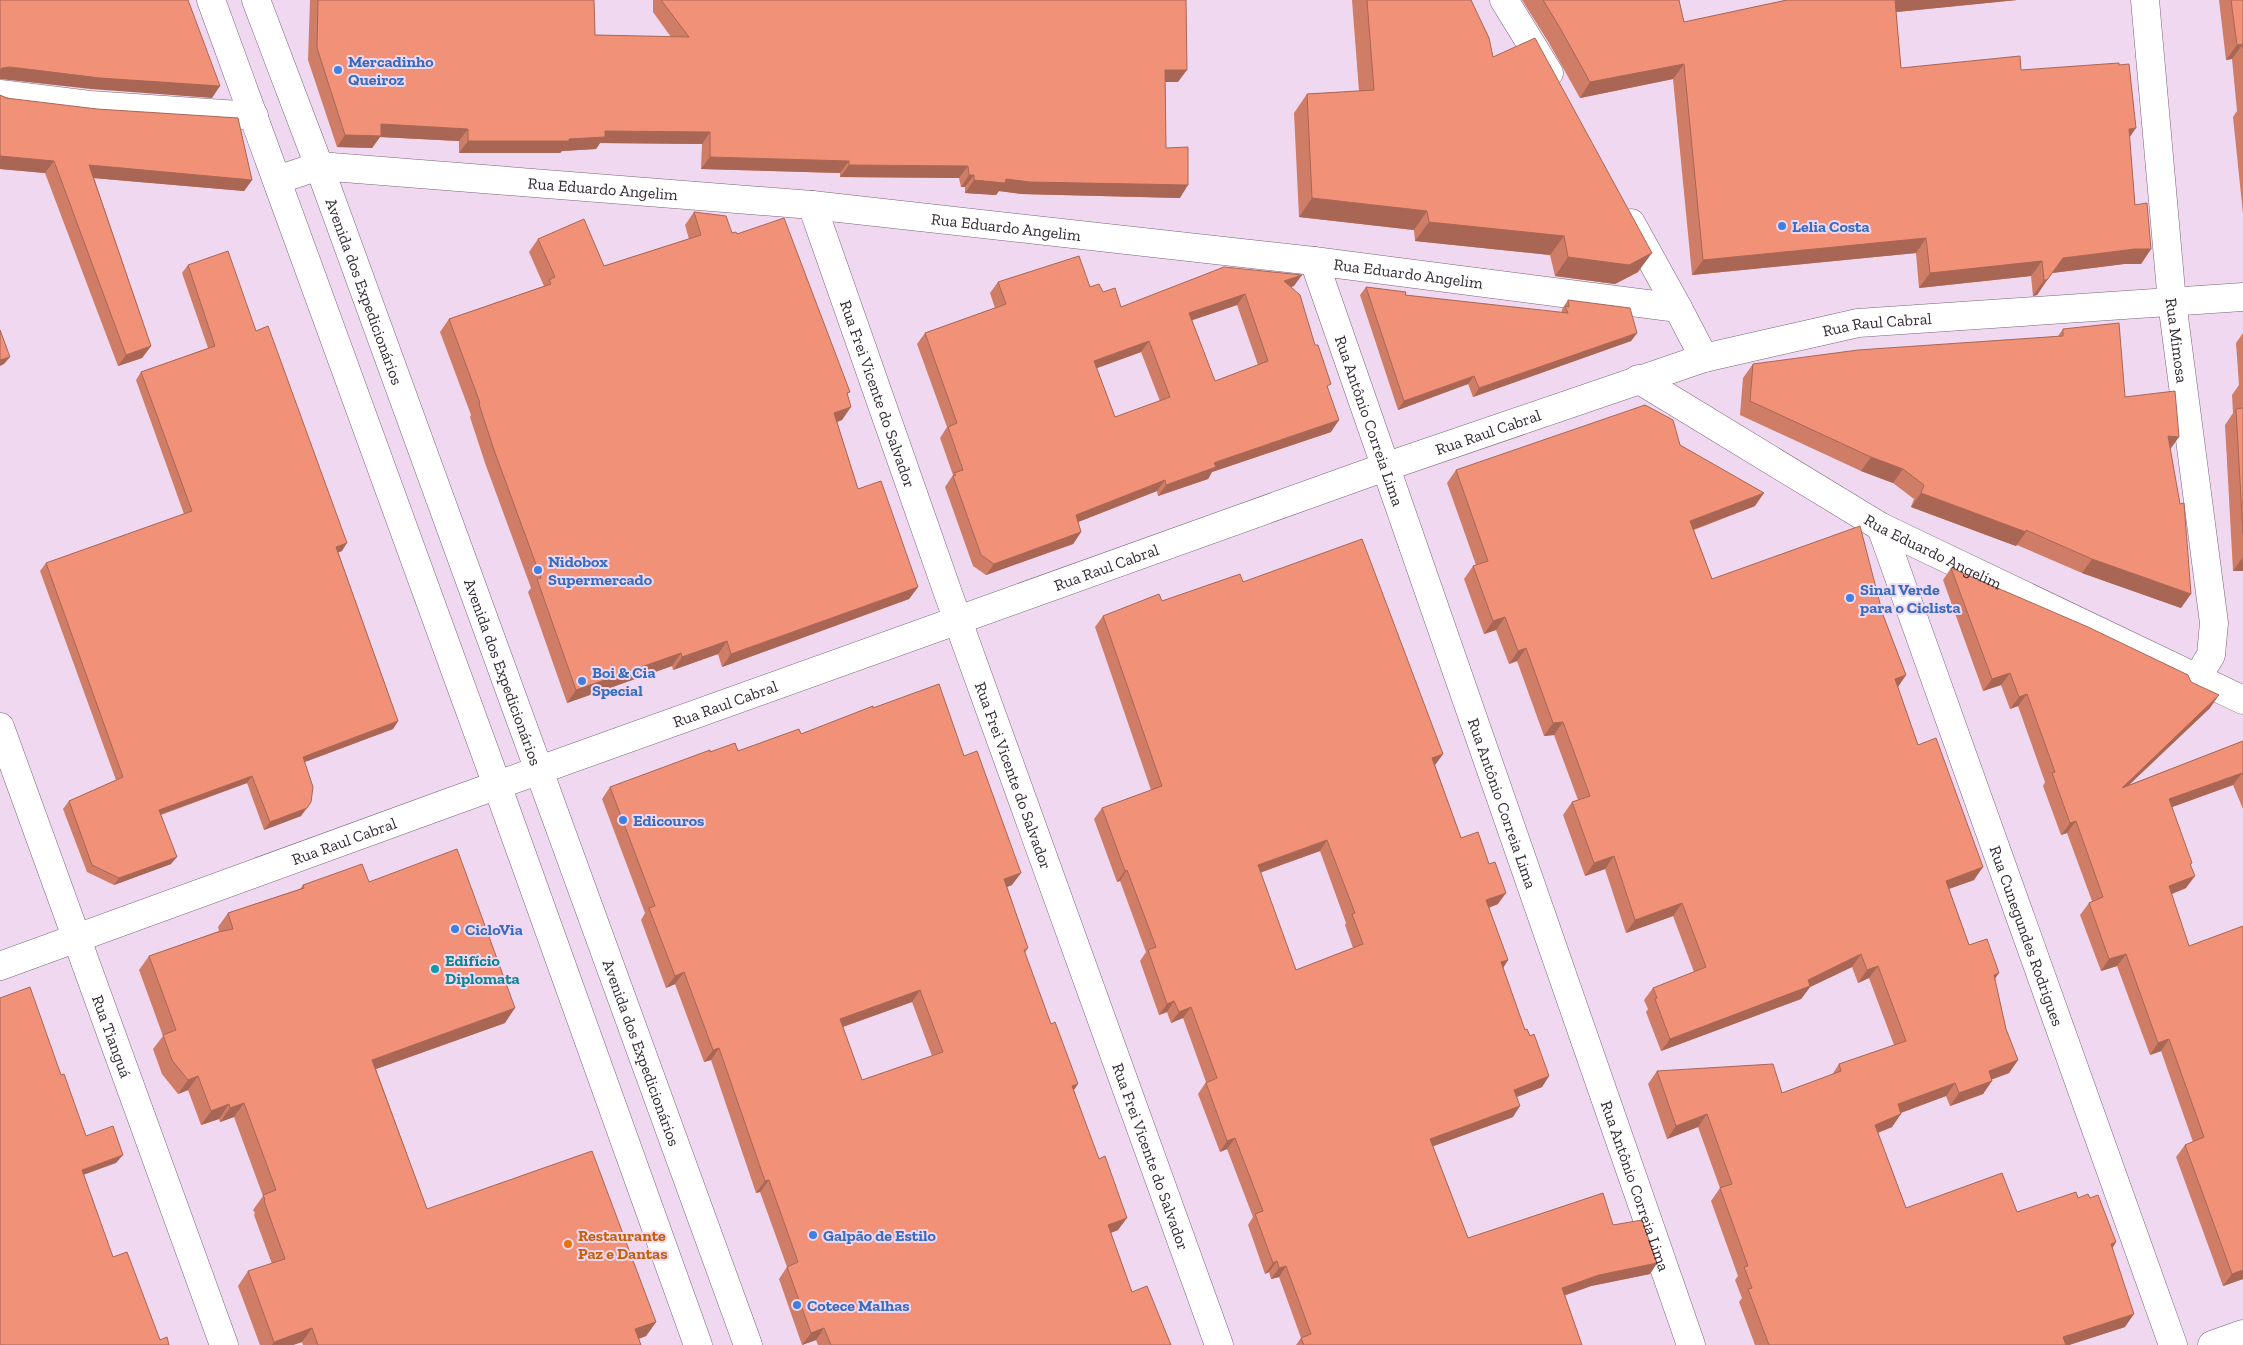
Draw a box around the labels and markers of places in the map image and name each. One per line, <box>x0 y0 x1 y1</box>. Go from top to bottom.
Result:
place label: Mercadinho Queiroz <box>348 52 434 89</box>
marker: Mercadinho Queiroz <box>332 64 344 76</box>
place label: Lelia Costa <box>1792 217 1870 236</box>
marker: Lelia Costa <box>1776 220 1788 232</box>
place label: Nidobox Supermercado <box>548 552 653 589</box>
marker: Nidobox Supermercado <box>532 564 544 576</box>
place label: Sinal Verde para o Ciclista <box>1860 580 1961 617</box>
marker: Sinal Verde para o Ciclista <box>1844 592 1856 604</box>
place label: Boi & Cia Special <box>592 663 656 700</box>
marker: Boi & Cia Special <box>576 675 588 687</box>
place label: Edicouros <box>633 811 704 830</box>
marker: Edicouros <box>617 814 629 826</box>
place label: CicloVia <box>465 920 523 939</box>
marker: CicloVia <box>449 923 461 935</box>
place label: Edifício Diplomata <box>445 951 520 988</box>
marker: Edifício Diplomata <box>429 963 441 975</box>
place label: Restaurante Paz e Dantas <box>578 1226 667 1263</box>
place label: Galpão de Estilo <box>823 1226 937 1245</box>
marker: Galpão de Estilo <box>807 1229 819 1241</box>
marker: Restaurante Paz e Dantas <box>562 1238 574 1250</box>
place label: Cotece Malhas <box>807 1296 910 1315</box>
marker: Cotece Malhas <box>791 1299 803 1311</box>

